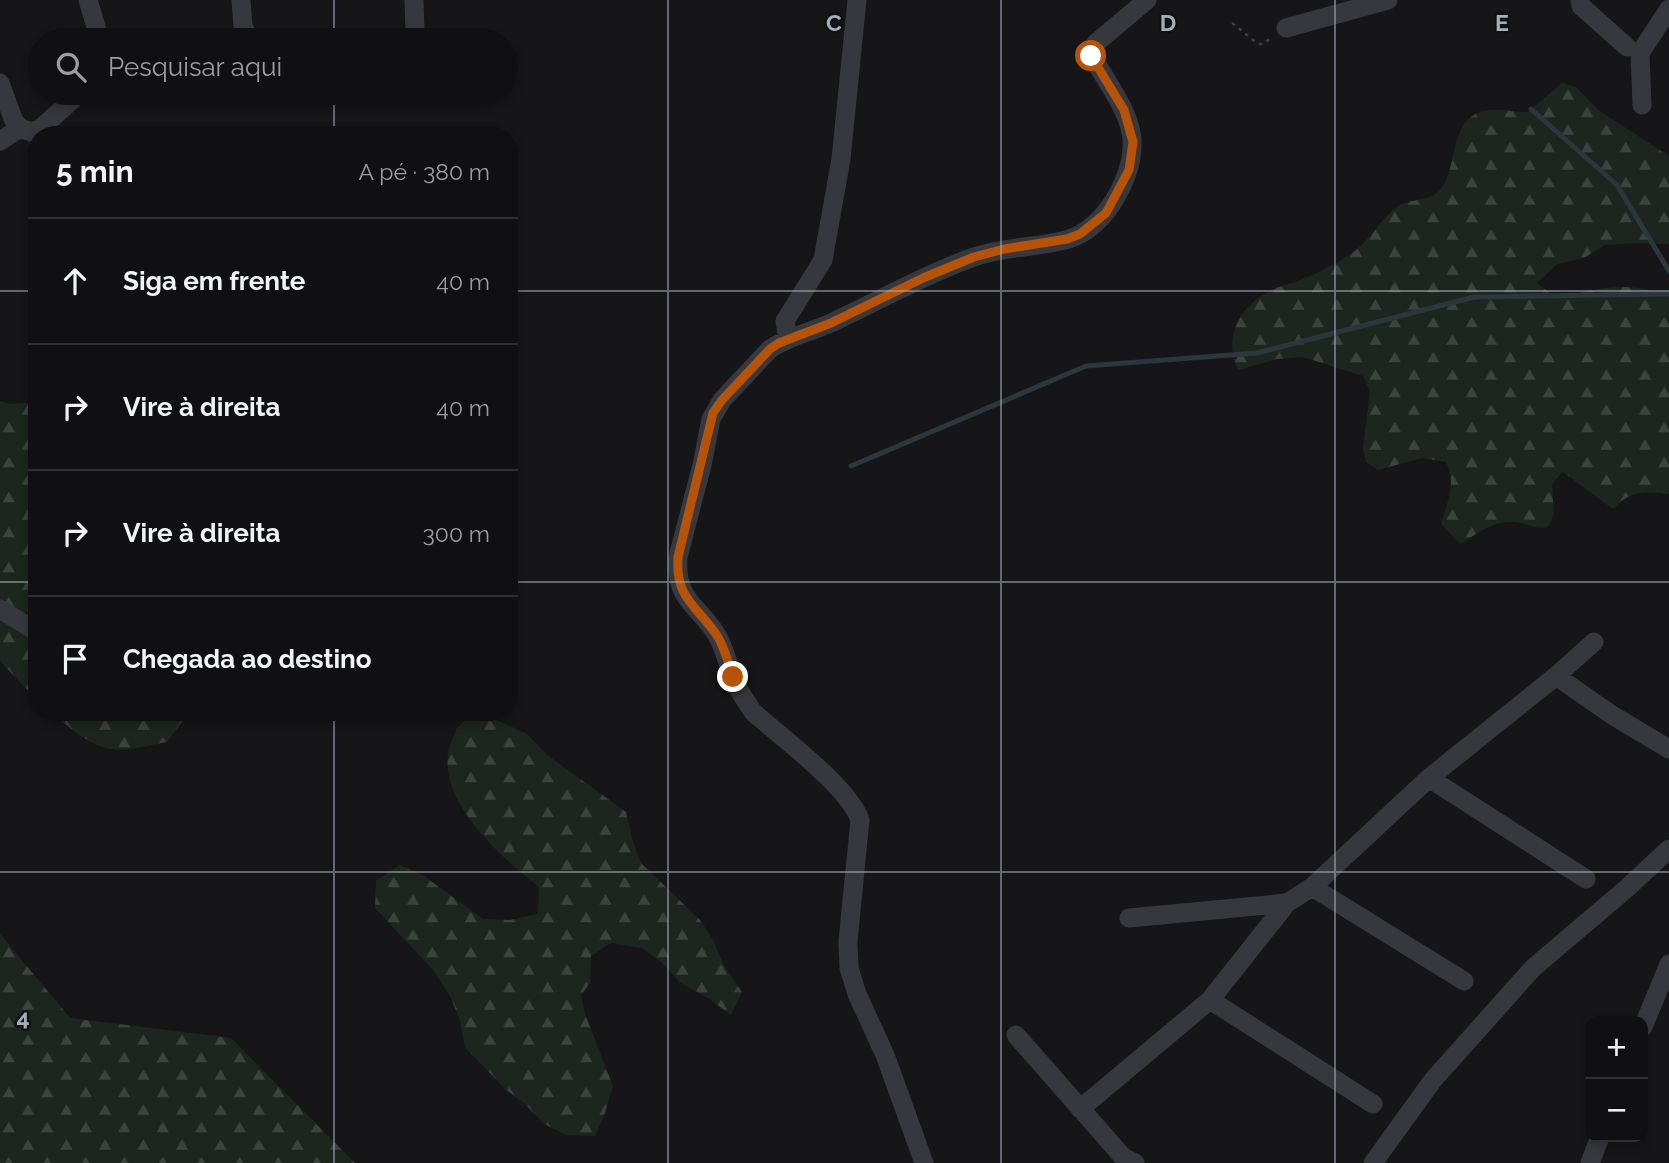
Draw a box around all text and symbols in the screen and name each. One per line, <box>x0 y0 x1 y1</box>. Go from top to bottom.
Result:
text: C <box>826 9 842 36</box>
text: D <box>1160 9 1176 36</box>
text: E <box>1495 9 1509 36</box>
search box <box>28 28 518 105</box>
route start <box>1075 40 1106 71</box>
icon: search <box>52 48 90 86</box>
text: Pesquisar aqui <box>108 52 282 82</box>
text: 5 min <box>56 154 134 189</box>
text: A pé · 380 m <box>359 158 490 185</box>
icon: ahead <box>56 262 94 300</box>
text: Siga em frente <box>123 266 305 296</box>
text: 40 m <box>436 268 490 295</box>
icon: right <box>56 388 94 426</box>
text: Vire à direita <box>123 392 280 422</box>
text: 40 m <box>436 394 490 421</box>
icon: right <box>56 514 94 552</box>
text: Vire à direita <box>123 518 280 548</box>
text: 300 m <box>423 520 490 547</box>
icon: arrive <box>56 640 94 678</box>
text: Chegada ao destino <box>123 644 372 674</box>
route end <box>717 661 748 692</box>
text: 4 <box>16 1004 30 1031</box>
map controls <box>1585 1016 1648 1142</box>
button: + <box>1585 1016 1648 1079</box>
button: − <box>1585 1079 1648 1142</box>

